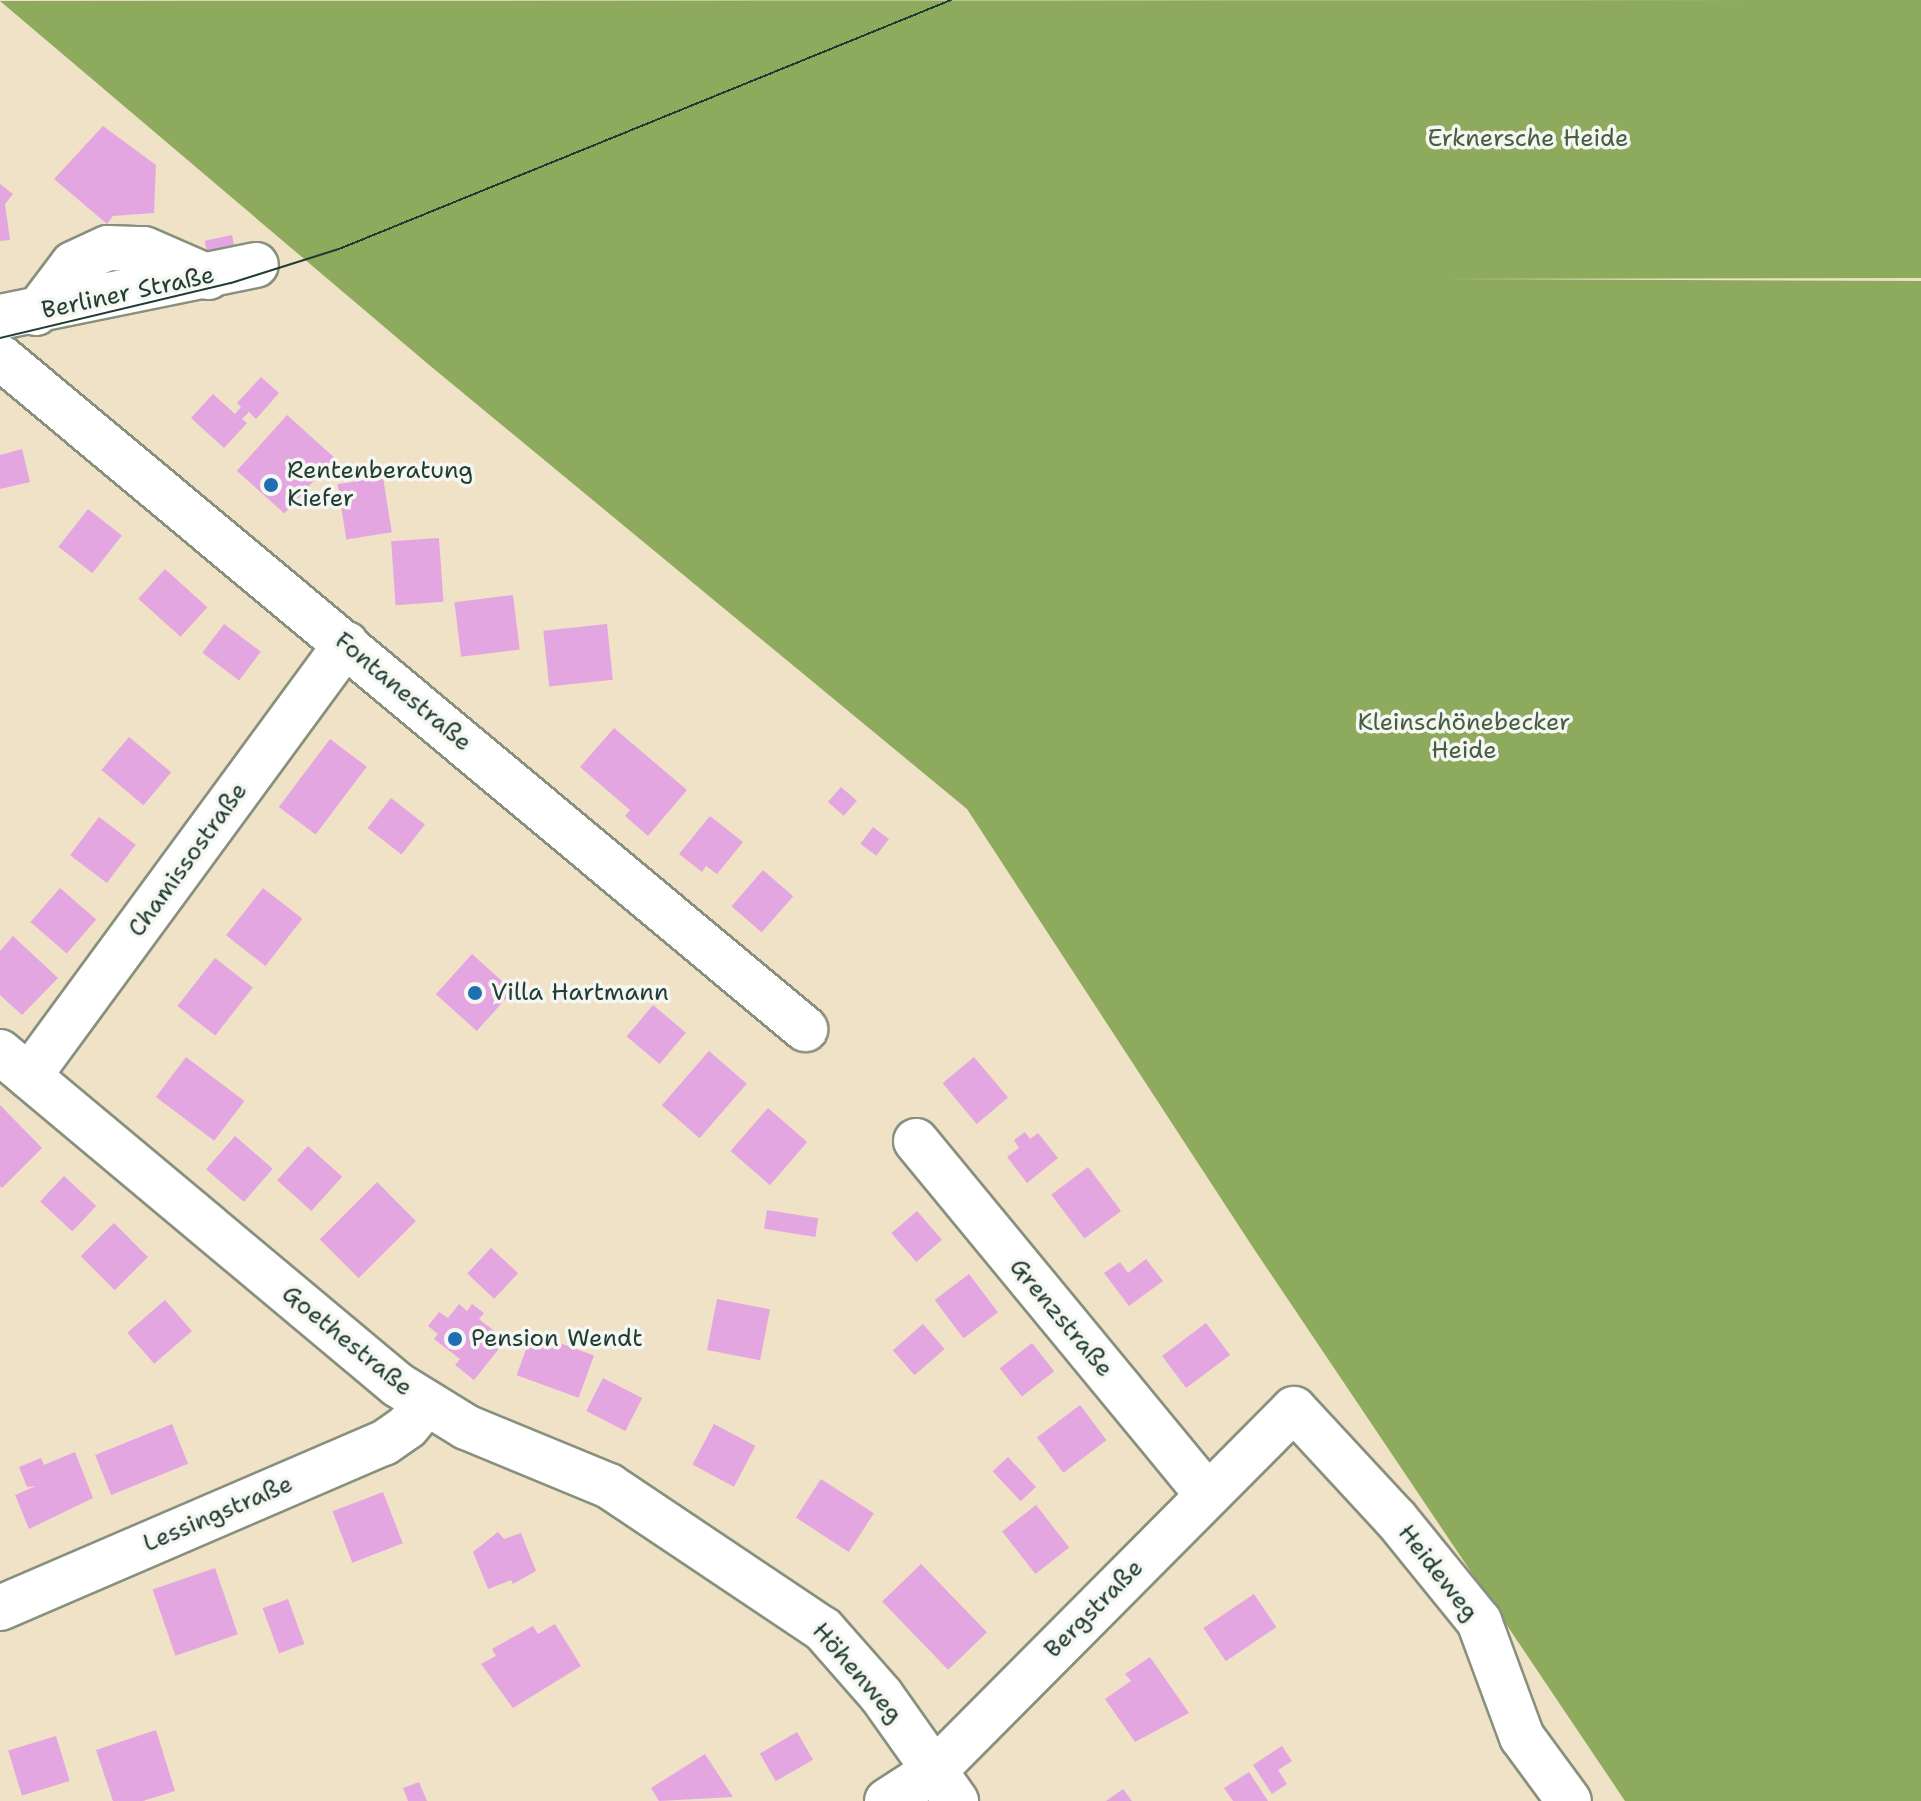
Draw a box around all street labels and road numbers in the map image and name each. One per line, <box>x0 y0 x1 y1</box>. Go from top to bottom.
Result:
street label: Berliner Straße <box>39 261 217 325</box>
street label: Fontanestraße <box>329 626 477 758</box>
street label: Chamissostraße <box>122 777 254 943</box>
street label: Grenzstraße <box>1003 1253 1119 1383</box>
street label: Goethestraße <box>276 1280 418 1402</box>
street label: Lessingstraße <box>139 1470 297 1558</box>
street label: Heideweg <box>1392 1519 1484 1627</box>
street label: Bergstraße <box>1039 1554 1149 1664</box>
street label: Höhenweg <box>806 1617 908 1729</box>

